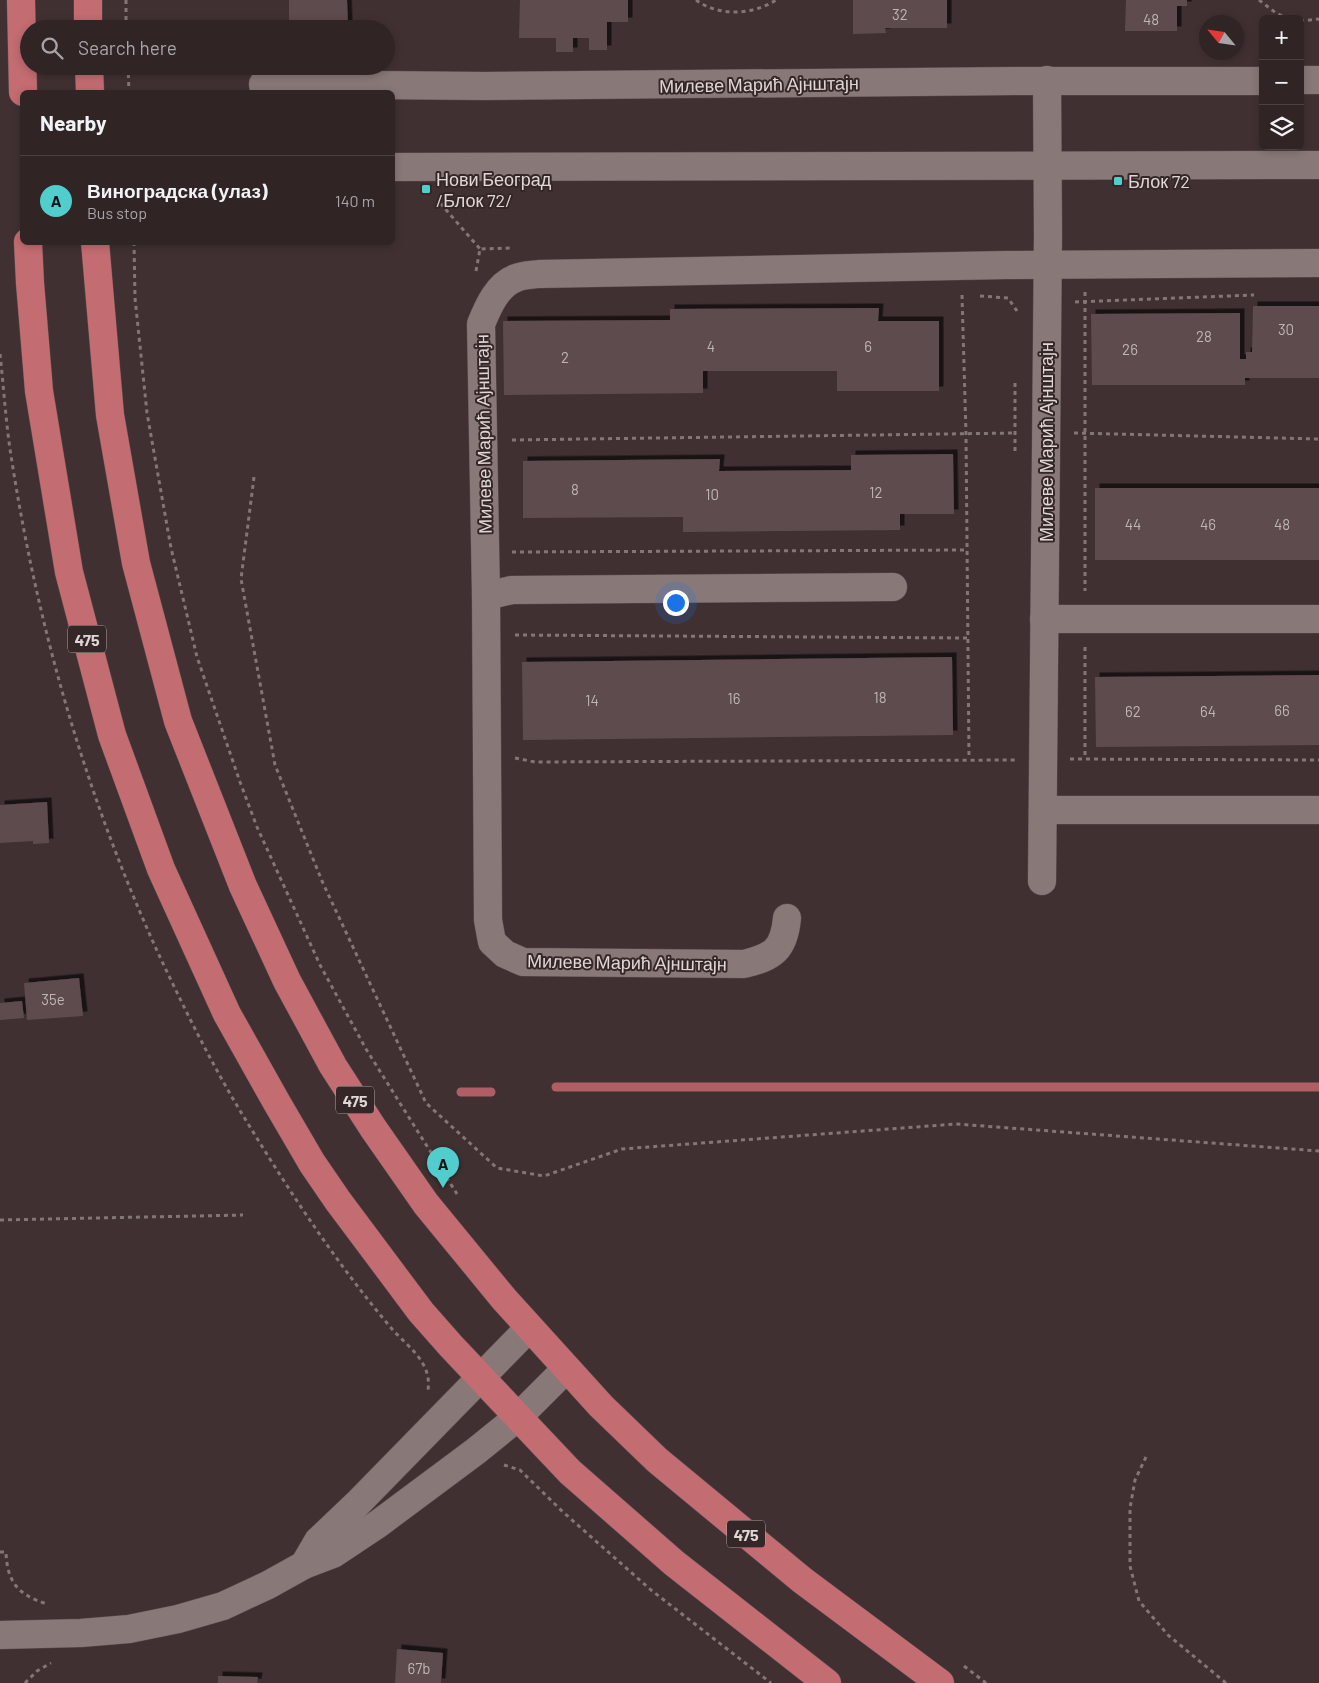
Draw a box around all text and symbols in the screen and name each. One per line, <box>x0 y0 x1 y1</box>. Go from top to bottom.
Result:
house number: 32 <box>892 5 908 23</box>
house number: 48 <box>1143 10 1159 28</box>
north arrow <box>1199 15 1244 60</box>
map controls <box>1259 15 1304 150</box>
button: + <box>1259 15 1304 60</box>
search box <box>20 20 395 75</box>
icon: search <box>38 34 66 62</box>
text: Search here <box>78 36 177 59</box>
button: − <box>1259 60 1304 105</box>
street label: Милеве Марић Ајнштајн <box>659 71 859 97</box>
button: layers <box>1259 105 1304 150</box>
text: Nearby <box>40 110 106 135</box>
place label: Нови Београд /Блок 72/ <box>436 168 552 211</box>
place label: Блок 72 <box>1128 170 1190 192</box>
marker: Блок 72 <box>1112 175 1124 187</box>
text: Виноградска (улаз) <box>87 179 268 202</box>
marker: Нови Београд /Блок 72/ <box>420 183 432 195</box>
text: A <box>51 191 61 210</box>
text: 140 m <box>335 191 375 210</box>
text: Bus stop <box>87 203 147 222</box>
house number: 30 <box>1278 320 1294 338</box>
house number: 28 <box>1196 327 1212 345</box>
street label: Милеве Марић Ајнштајн <box>470 334 496 534</box>
house number: 4 <box>707 337 715 355</box>
house number: 6 <box>864 337 872 355</box>
house number: 26 <box>1122 340 1138 358</box>
street label: Милеве Марић Ајнштајн <box>1035 342 1057 542</box>
house number: 2 <box>561 348 569 366</box>
house number: 8 <box>571 480 579 498</box>
house number: 12 <box>869 483 883 501</box>
house number: 10 <box>705 485 719 503</box>
house number: 44 <box>1125 515 1141 533</box>
house number: 46 <box>1200 515 1216 533</box>
house number: 48 <box>1274 515 1290 533</box>
your location <box>663 590 689 616</box>
road number: 475 <box>68 626 106 652</box>
house number: 18 <box>873 688 887 706</box>
house number: 16 <box>728 689 740 707</box>
house number: 14 <box>585 691 599 709</box>
house number: 66 <box>1274 701 1290 719</box>
house number: 62 <box>1125 702 1141 720</box>
house number: 64 <box>1200 702 1216 720</box>
street label: Милеве Марић Ајнштајн <box>527 949 727 975</box>
house number: 35e <box>41 990 65 1008</box>
road number: 475 <box>336 1086 374 1114</box>
pin: A <box>427 1147 459 1188</box>
road number: 475 <box>727 1520 765 1548</box>
house number: 67b <box>407 1659 431 1677</box>

